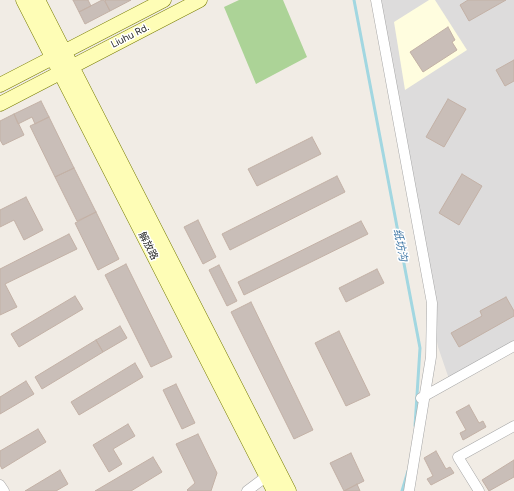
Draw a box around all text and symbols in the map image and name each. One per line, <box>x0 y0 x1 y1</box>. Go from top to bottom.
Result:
street label: Liuhu Rd. <box>109 21 151 51</box>
water label: 纸坊沟 <box>390 228 410 262</box>
street label: 解放路 <box>136 230 160 262</box>

